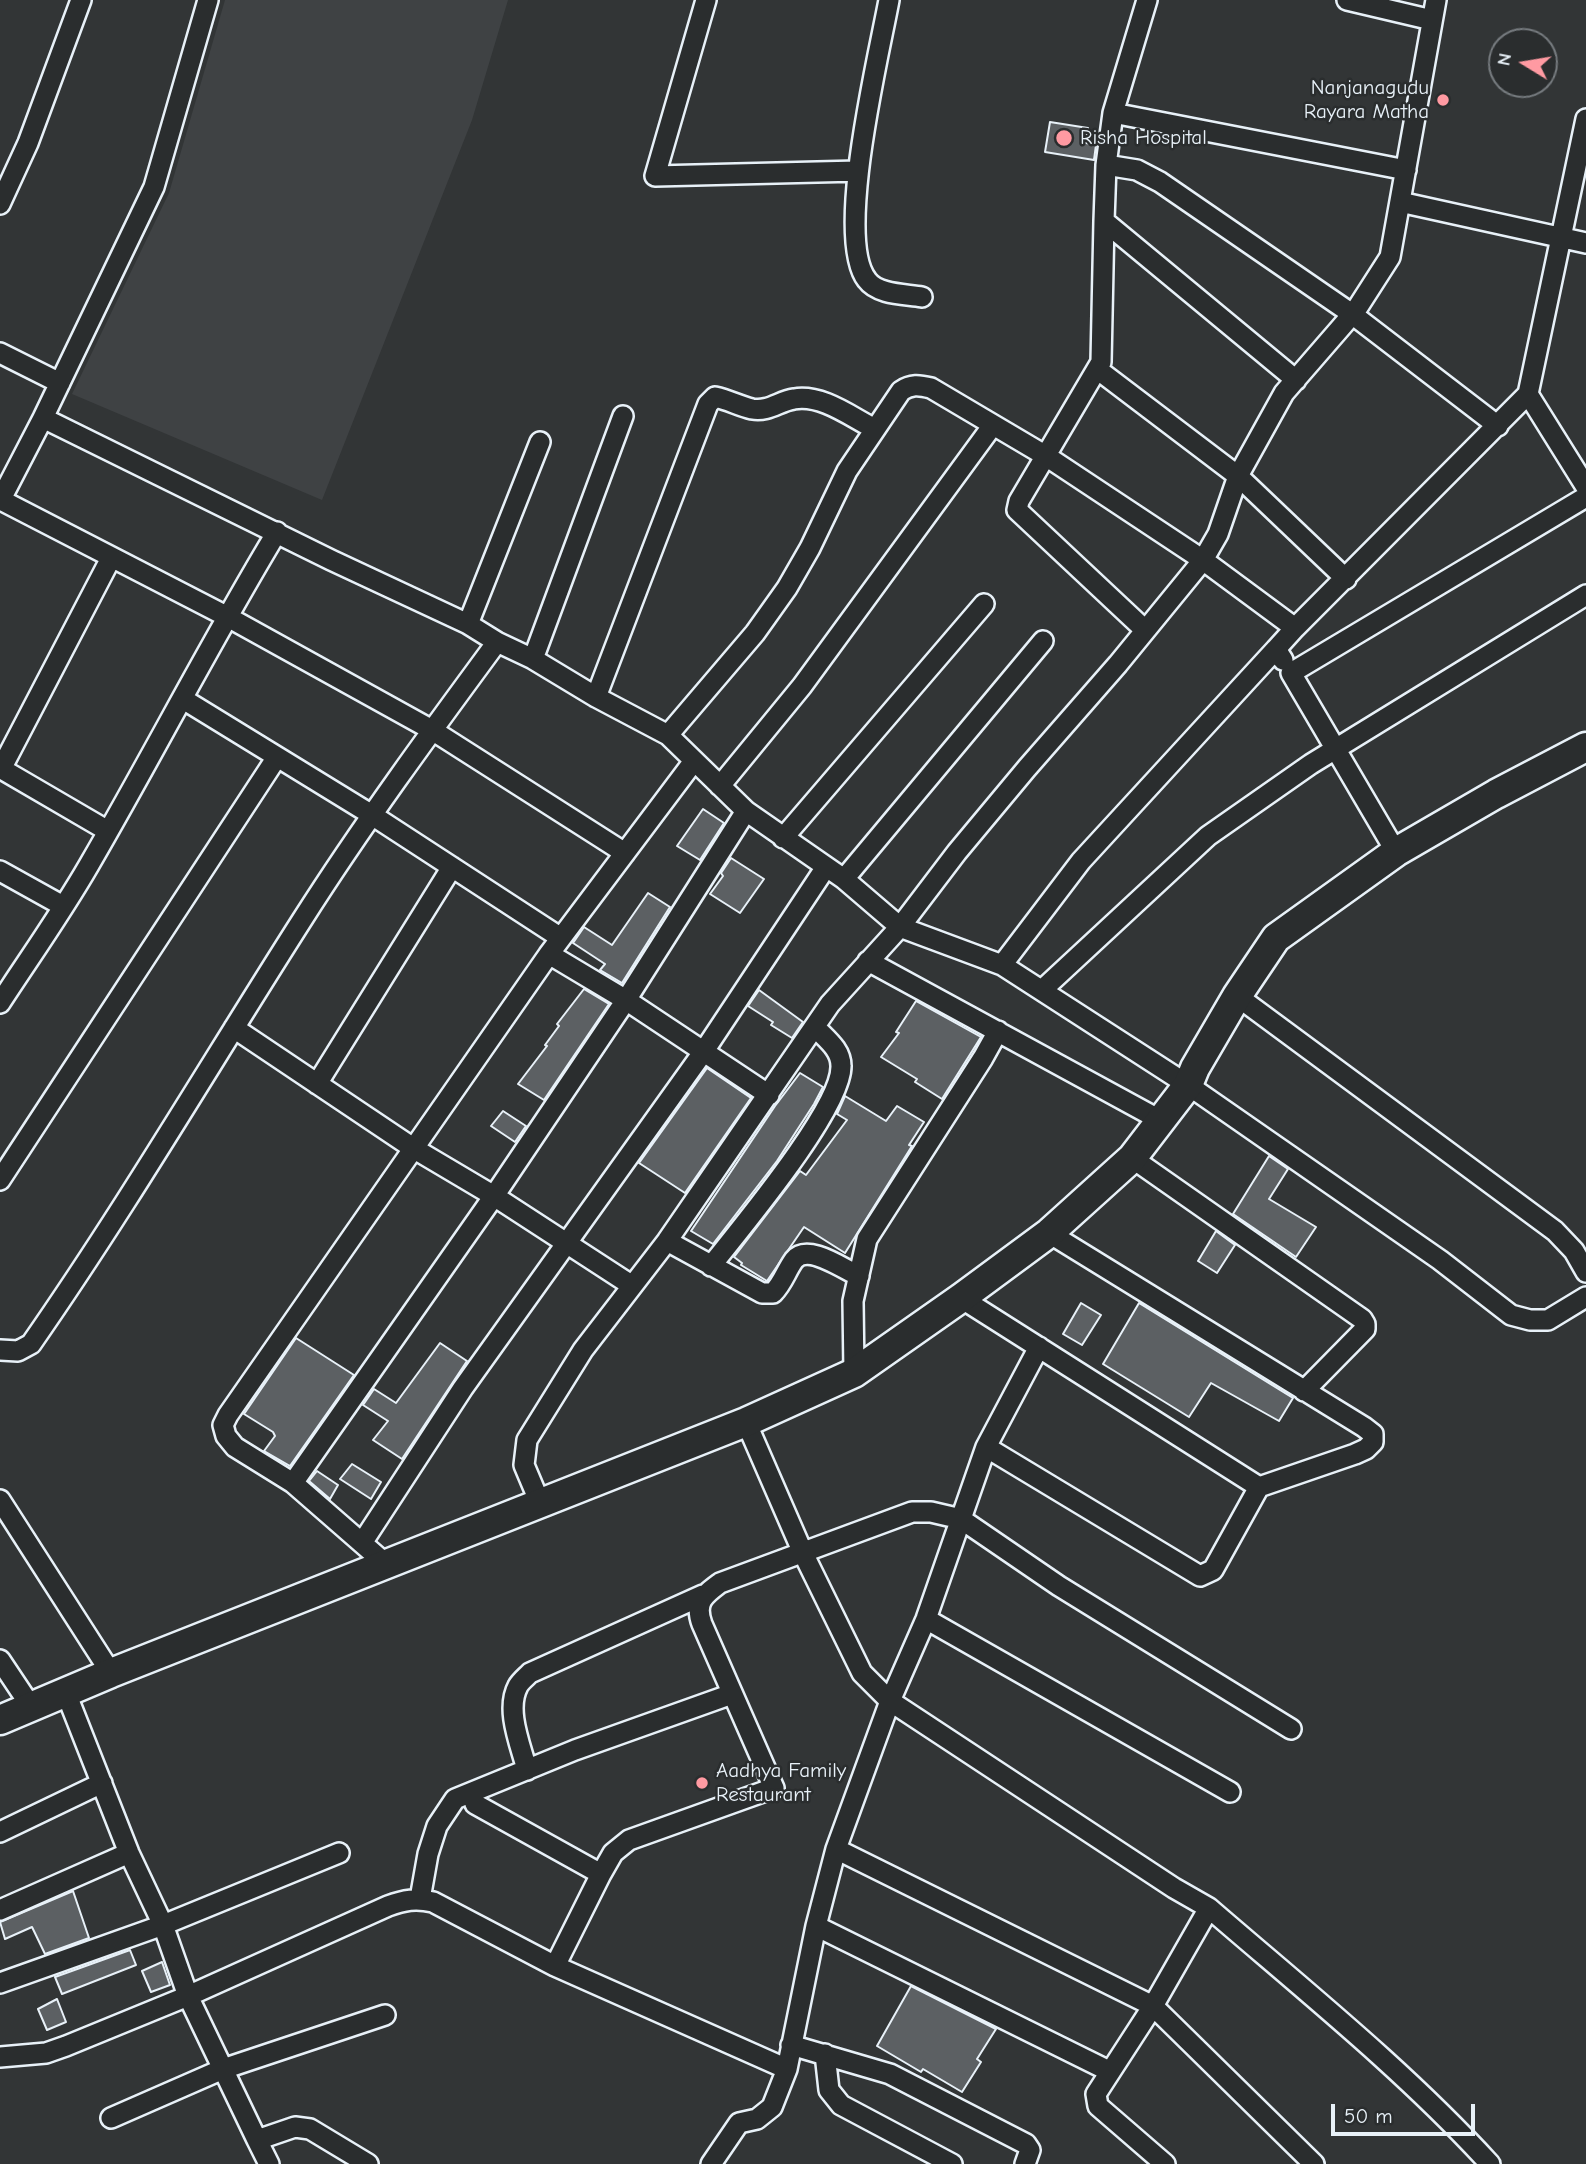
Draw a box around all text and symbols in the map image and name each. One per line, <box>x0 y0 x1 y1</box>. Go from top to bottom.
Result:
north arrow <box>1488 28 1558 98</box>
text: N <box>1492 51 1516 68</box>
place label: Nanjanagudu Rayara Matha <box>1304 75 1429 125</box>
marker: Nanjanagudu Rayara Matha <box>1435 92 1451 108</box>
place label: Risha Hospital <box>1080 125 1207 151</box>
marker: Risha Hospital <box>1054 128 1074 148</box>
place label: Aadhya Family Restaurant <box>716 1758 846 1808</box>
marker: Aadhya Family Restaurant <box>694 1775 710 1791</box>
scale bar <box>1334 2090 1478 2134</box>
text: 50 m <box>1344 2104 1393 2128</box>

